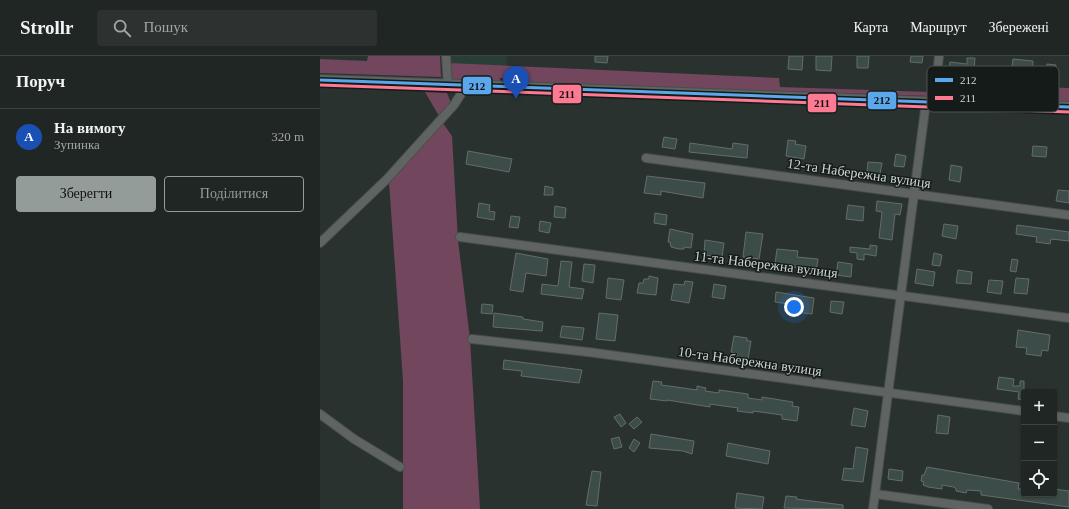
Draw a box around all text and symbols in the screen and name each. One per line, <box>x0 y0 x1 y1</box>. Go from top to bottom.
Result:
search box <box>97 10 377 46</box>
text: Strollr <box>20 17 73 38</box>
icon: search <box>111 17 133 39</box>
text: Пошук <box>143 19 188 35</box>
text: Карта <box>853 20 888 35</box>
text: Маршрут <box>910 20 967 35</box>
text: Збережені <box>989 20 1049 35</box>
pin: A <box>503 66 529 99</box>
legend <box>927 66 1059 112</box>
text: Поруч <box>16 72 65 91</box>
text: 212 <box>960 74 977 86</box>
line badge: 212 <box>462 76 492 95</box>
text: 212 <box>469 80 486 92</box>
line badge: 211 <box>552 84 582 104</box>
text: 211 <box>559 88 575 100</box>
line badge: 212 <box>867 91 897 110</box>
text: 211 <box>960 92 976 104</box>
line badge: 211 <box>807 93 837 113</box>
text: 212 <box>874 94 891 106</box>
text: 211 <box>814 97 830 109</box>
text: На вимогу <box>54 120 126 136</box>
text: A <box>24 129 34 144</box>
text: 320 m <box>271 129 304 144</box>
text: Зупинка <box>54 137 100 152</box>
street label: 12-та Набережна вулиця <box>786 156 932 191</box>
button: Зберегти <box>16 176 156 212</box>
button: Поділитися <box>164 176 304 212</box>
street label: 11-та Набережна вулиця <box>693 248 839 281</box>
your location <box>784 297 804 317</box>
street label: 10-та Набережна вулиця <box>677 344 823 379</box>
map controls <box>1021 389 1057 497</box>
button: + <box>1021 389 1057 425</box>
button: − <box>1021 425 1057 461</box>
button: locate <box>1021 461 1057 497</box>

